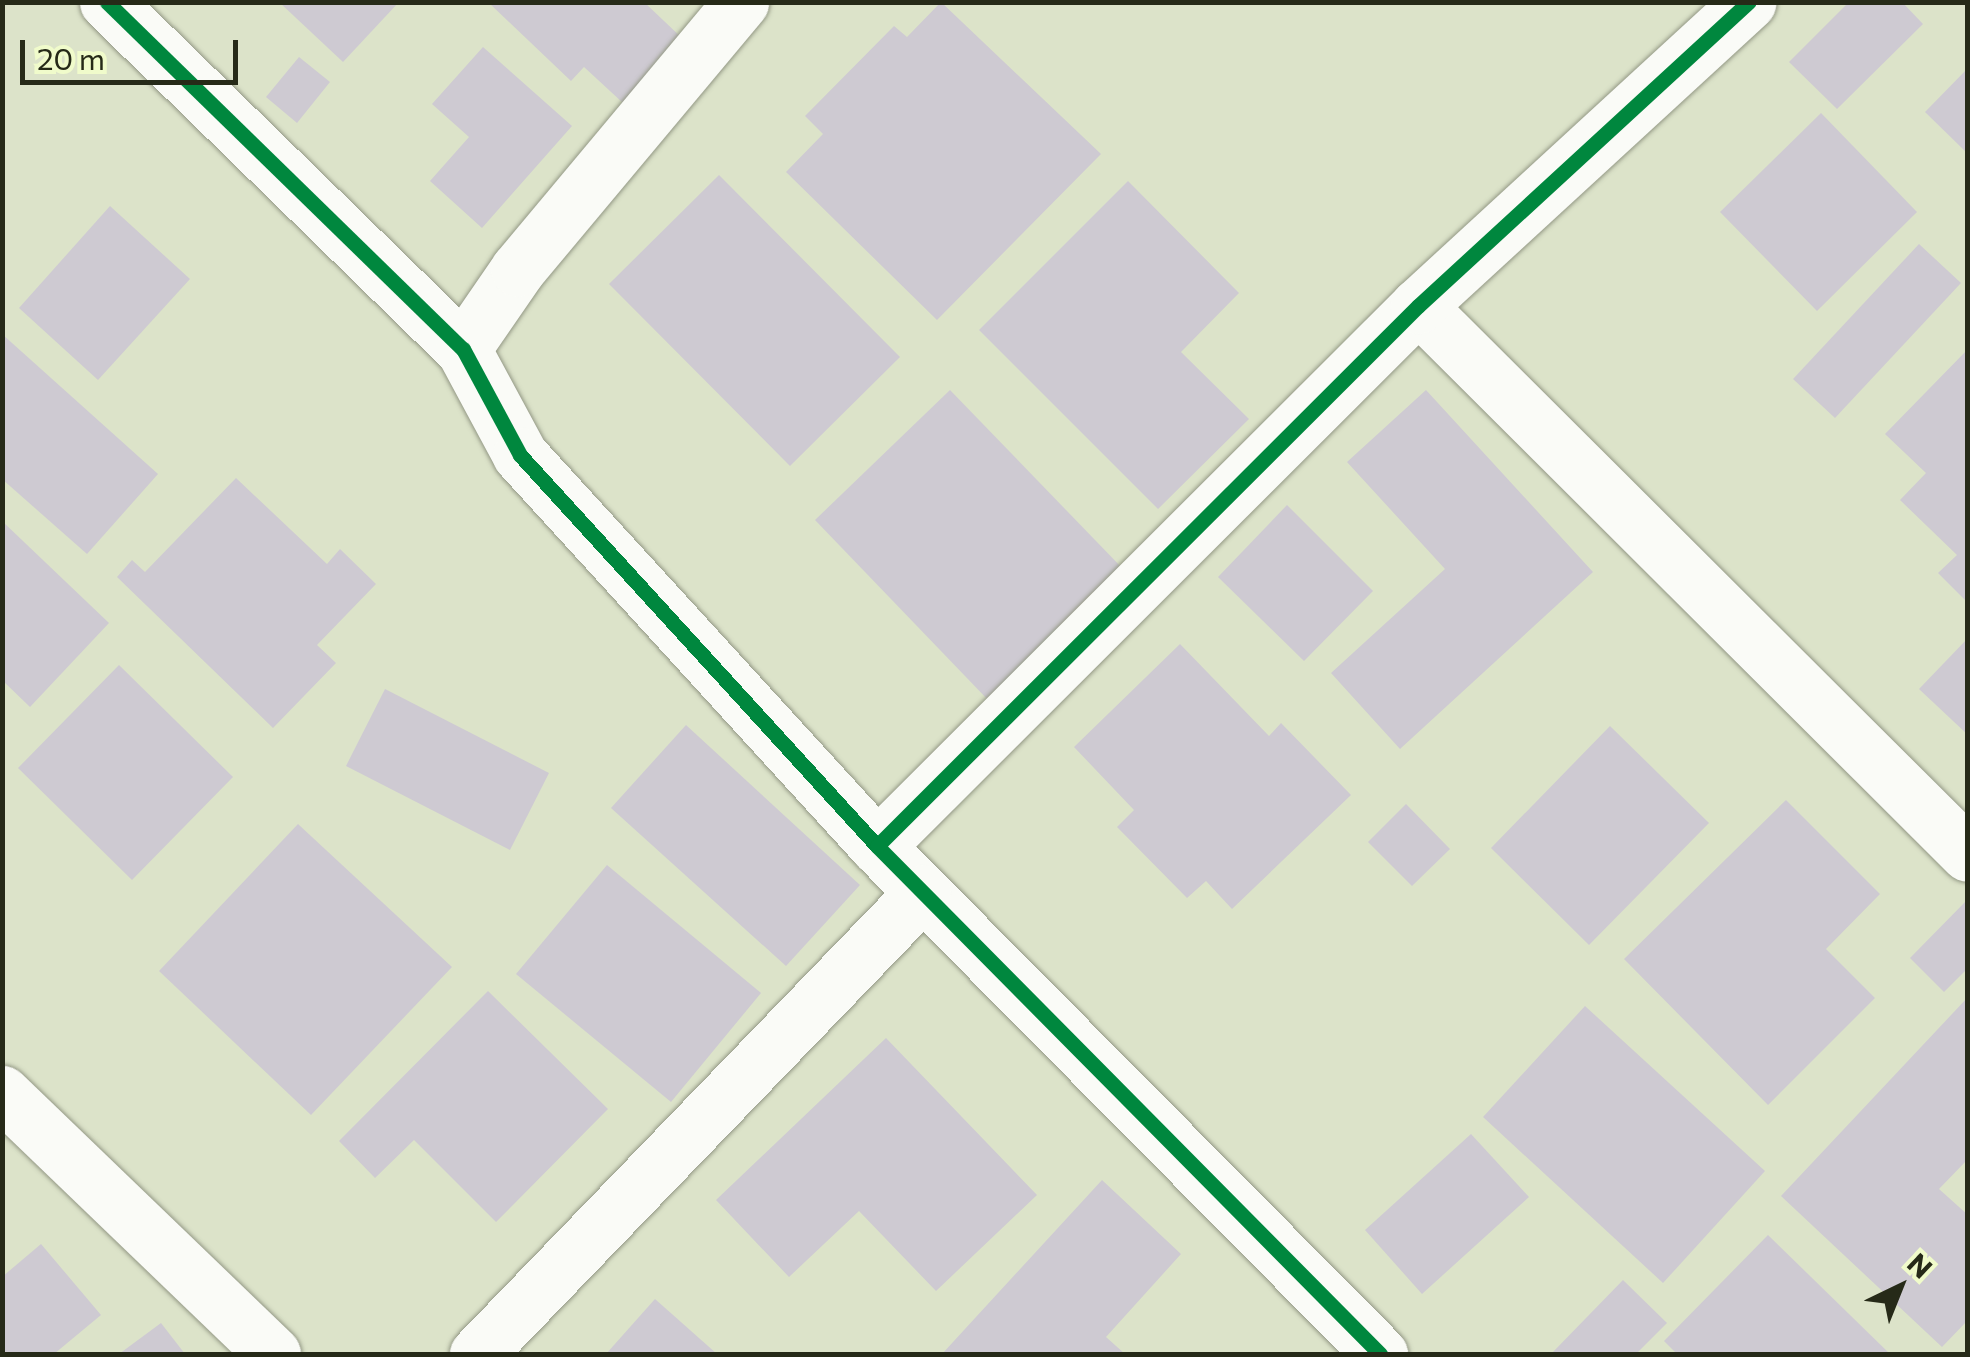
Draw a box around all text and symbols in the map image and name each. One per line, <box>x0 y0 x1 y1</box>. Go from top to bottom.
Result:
scale bar <box>25 20 242 82</box>
text: 20 m <box>37 39 105 76</box>
north arrow <box>1850 1237 1950 1337</box>
text: N <box>1901 1245 1940 1285</box>

